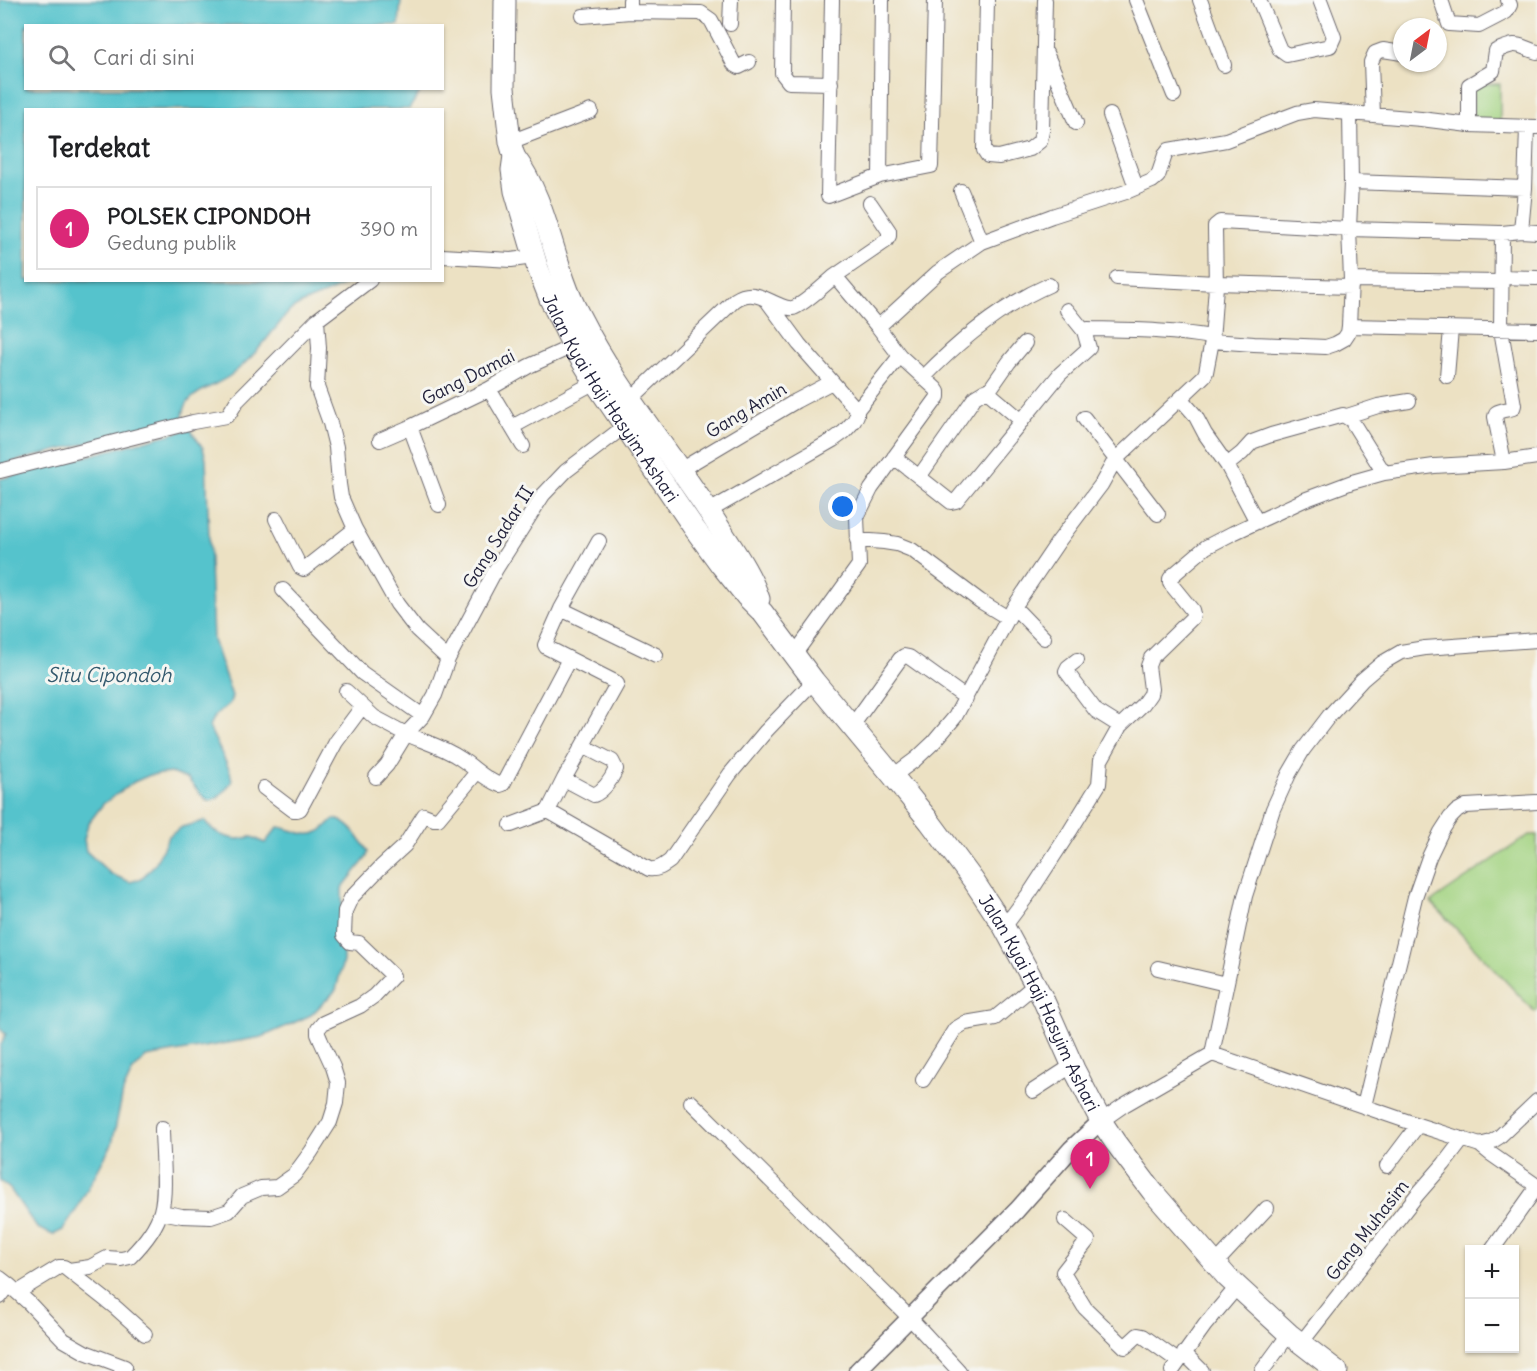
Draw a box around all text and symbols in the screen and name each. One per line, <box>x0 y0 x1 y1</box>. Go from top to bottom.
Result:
north arrow <box>1393 18 1447 72</box>
search box <box>24 24 444 90</box>
icon: search <box>45 41 78 74</box>
text: Cari di sini <box>93 43 195 71</box>
text: Terdekat <box>48 131 150 164</box>
text: POLSEK CIPONDOH <box>107 202 311 230</box>
text: 1 <box>66 216 73 241</box>
text: 390 m <box>360 216 418 241</box>
text: Gedung publik <box>107 230 236 255</box>
street label: Jalan Kyai Haji Hasyim Ashari <box>538 290 684 506</box>
street label: Gang Damai <box>418 344 518 410</box>
street label: Gang Amin <box>702 377 790 443</box>
street label: Gang Sadar II <box>457 481 539 592</box>
your location <box>828 492 857 521</box>
water label: Situ Cipondoh <box>46 662 172 687</box>
street label: Jalan Kyai Haji Hasyim Ashari <box>974 890 1105 1115</box>
pin: 1 <box>1070 1140 1110 1189</box>
street label: Gang Muhasim <box>1320 1175 1414 1285</box>
map controls <box>1465 1245 1519 1353</box>
button: + <box>1465 1245 1519 1299</box>
button: − <box>1465 1299 1519 1353</box>

